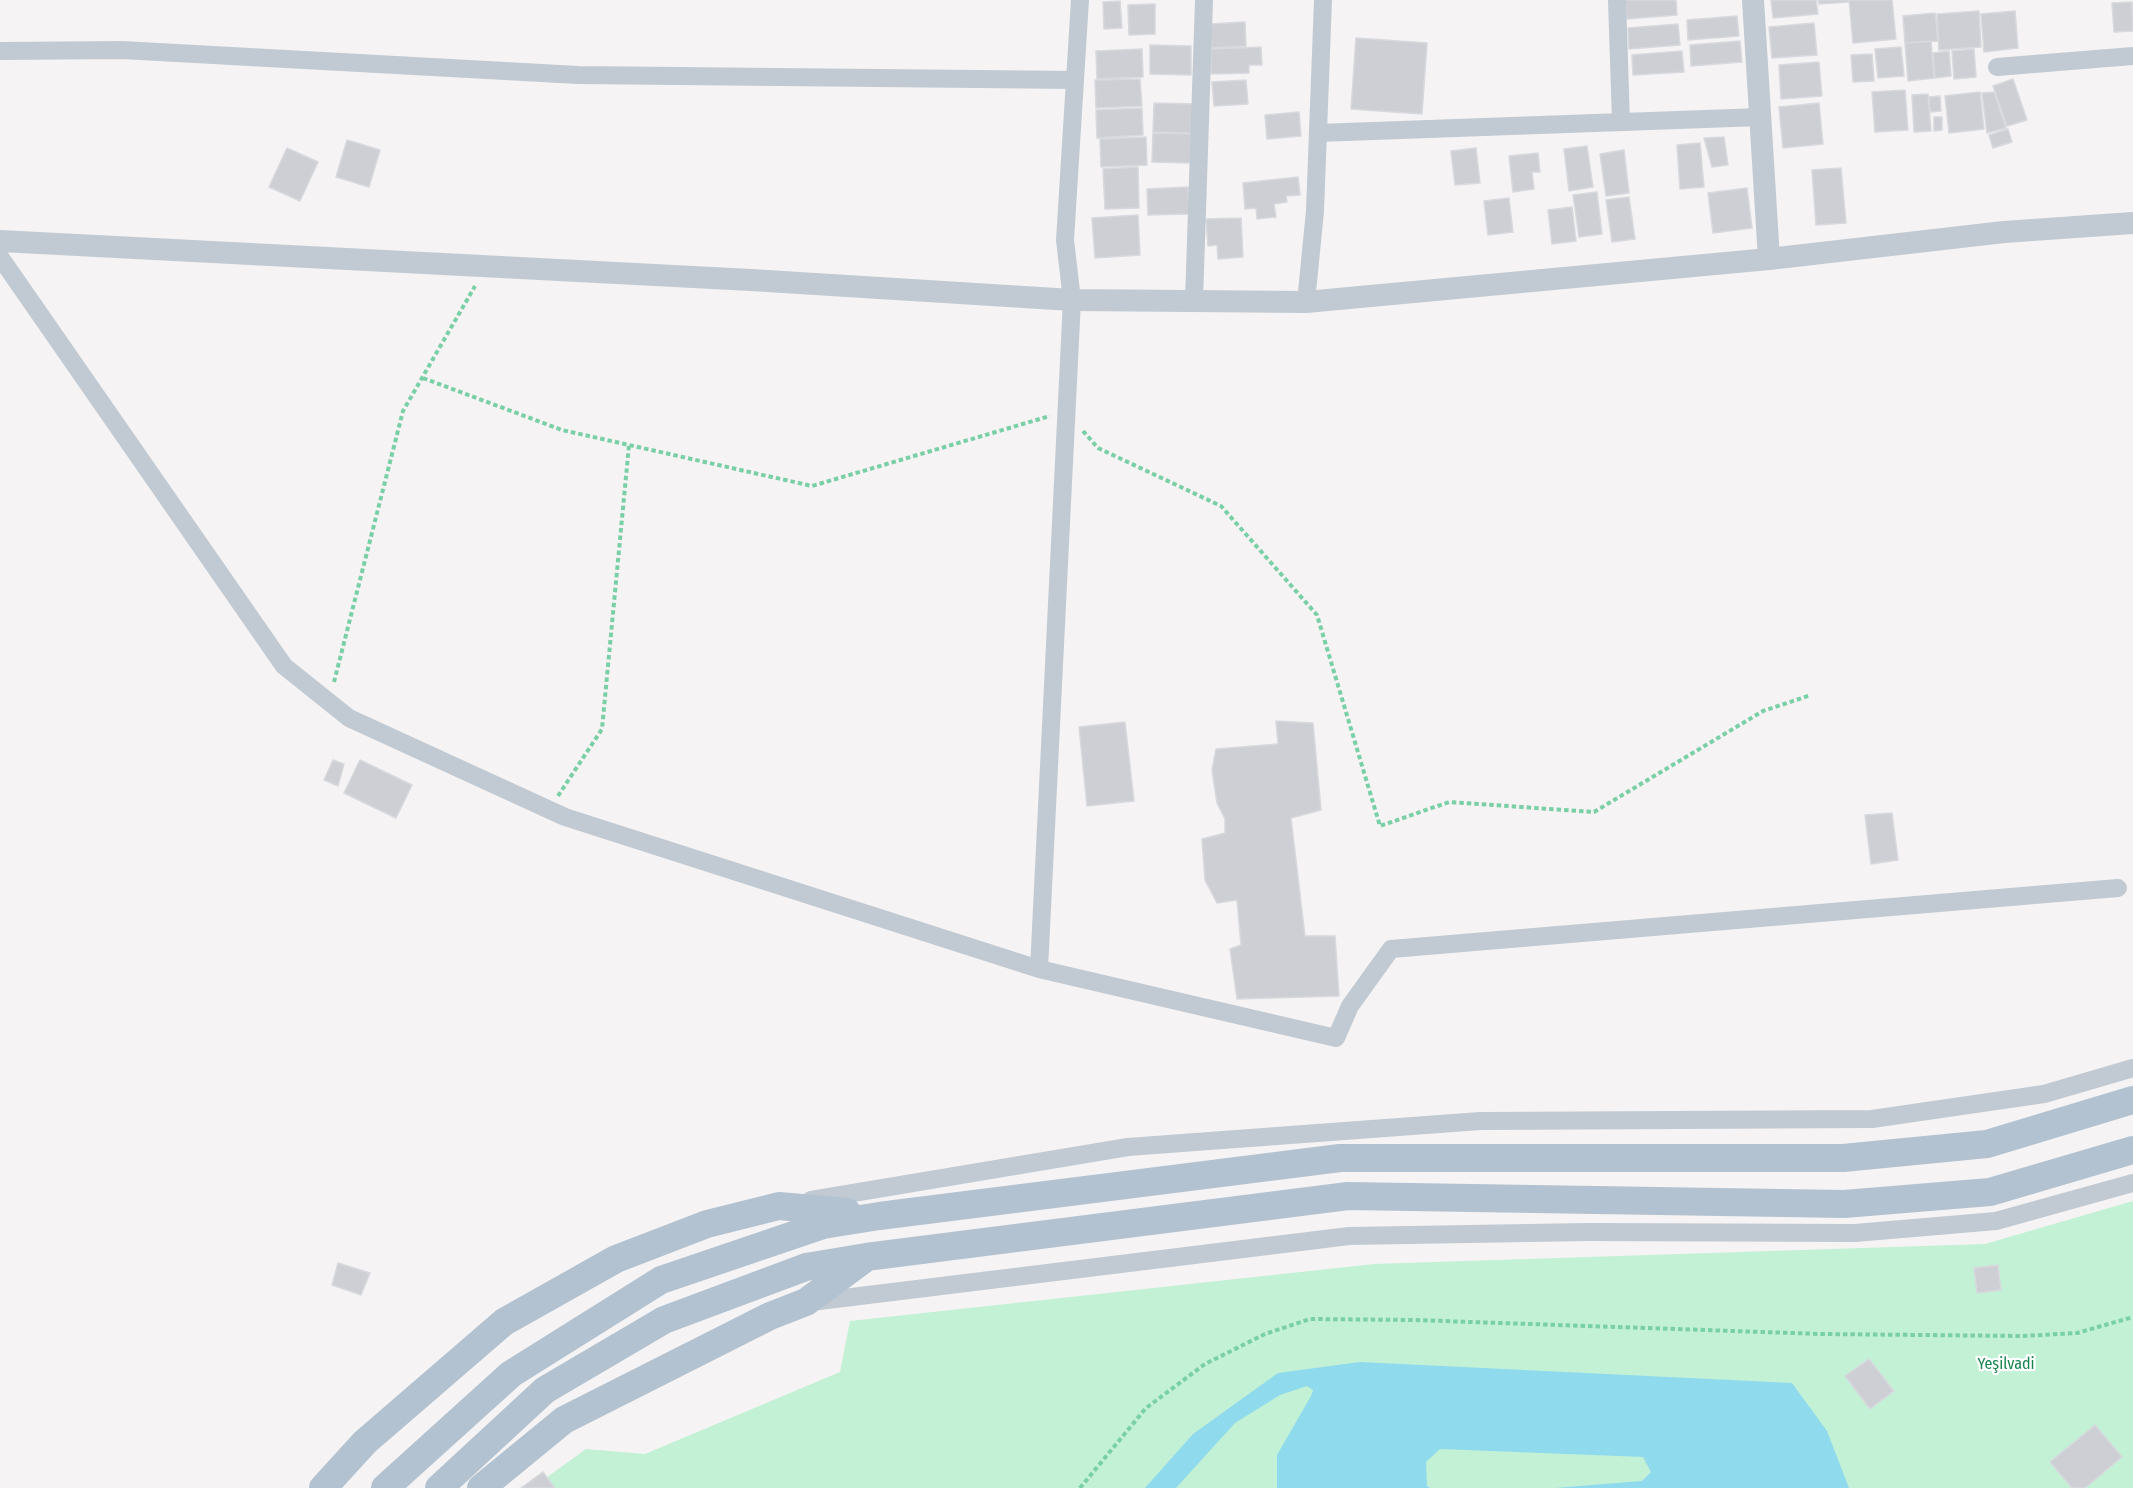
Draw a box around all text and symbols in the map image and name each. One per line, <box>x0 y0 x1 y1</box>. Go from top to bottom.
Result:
park label: Yeşilvadi <box>1977 1355 2035 1375</box>

